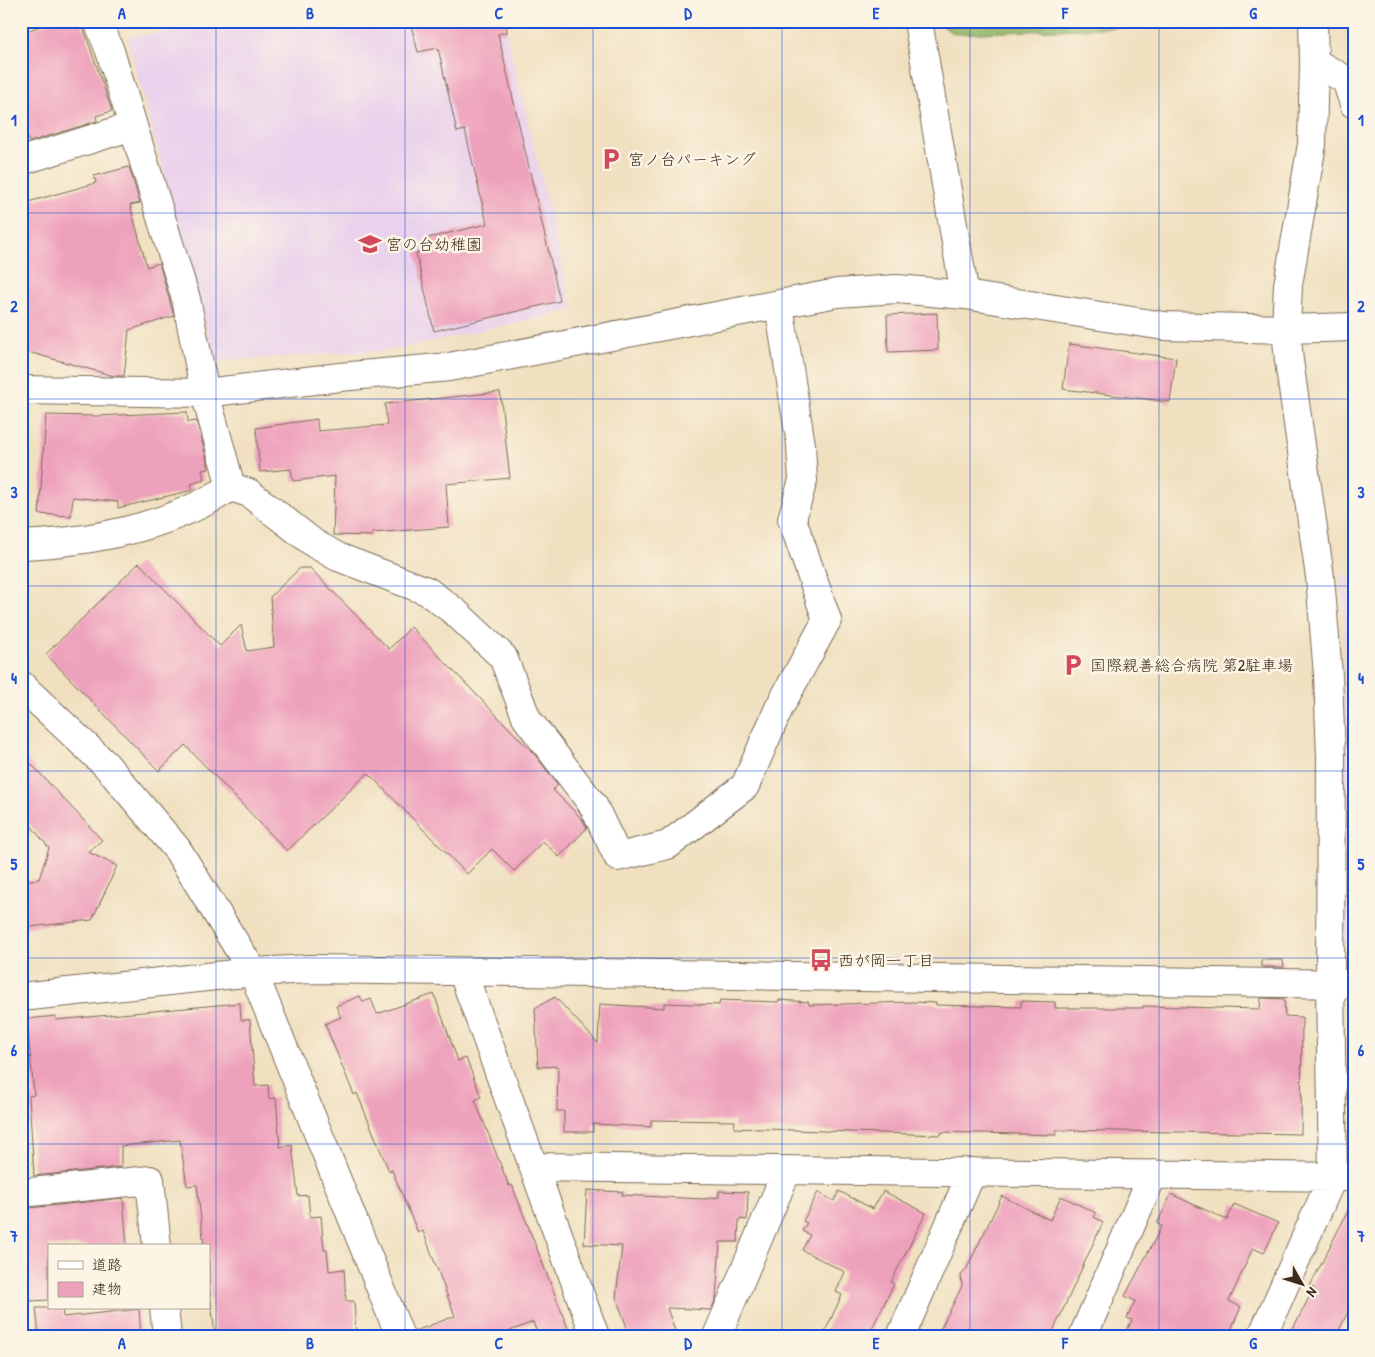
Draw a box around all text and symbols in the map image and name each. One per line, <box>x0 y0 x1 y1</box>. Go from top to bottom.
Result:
text: A <box>118 2 126 24</box>
text: B <box>306 2 314 24</box>
text: C <box>495 2 504 24</box>
text: D <box>684 2 692 24</box>
text: E <box>872 2 880 24</box>
text: F <box>1061 2 1069 24</box>
text: G <box>1249 2 1257 24</box>
text: 1 <box>11 109 17 131</box>
text: 1 <box>1358 109 1364 131</box>
parking icon: 宮ノ台パーキング <box>598 146 624 172</box>
place label: 宮ノ台パーキング <box>628 148 756 170</box>
school or university icon: 宮の台幼稚園 <box>357 231 383 257</box>
place label: 宮の台幼稚園 <box>386 233 482 255</box>
text: 2 <box>10 295 18 317</box>
text: 2 <box>1357 295 1365 317</box>
text: 3 <box>10 481 18 503</box>
text: 3 <box>1357 481 1365 503</box>
parking icon: 国際親善総合病院 第2駐車場 <box>1060 652 1086 678</box>
place label: 国際親善総合病院 第2駐車場 <box>1090 654 1293 676</box>
text: 4 <box>11 667 17 689</box>
text: 4 <box>1358 667 1364 689</box>
text: 5 <box>11 853 18 875</box>
text: 5 <box>1358 853 1365 875</box>
bus stop icon: 西が岡一丁目 <box>808 947 834 973</box>
place label: 西が岡一丁目 <box>838 949 934 971</box>
text: 6 <box>11 1039 18 1061</box>
text: 6 <box>1358 1039 1365 1061</box>
text: 7 <box>9 1225 18 1247</box>
text: 7 <box>1356 1225 1365 1247</box>
legend <box>48 1244 210 1310</box>
text: 道路 <box>92 1254 122 1275</box>
north arrow <box>1278 1260 1328 1310</box>
text: 建物 <box>92 1278 122 1299</box>
text: N <box>1302 1284 1322 1302</box>
text: A <box>118 1332 126 1354</box>
text: B <box>306 1332 314 1354</box>
text: C <box>495 1332 504 1354</box>
text: D <box>684 1332 692 1354</box>
text: E <box>872 1332 880 1354</box>
text: F <box>1061 1332 1069 1354</box>
text: G <box>1249 1332 1257 1354</box>

